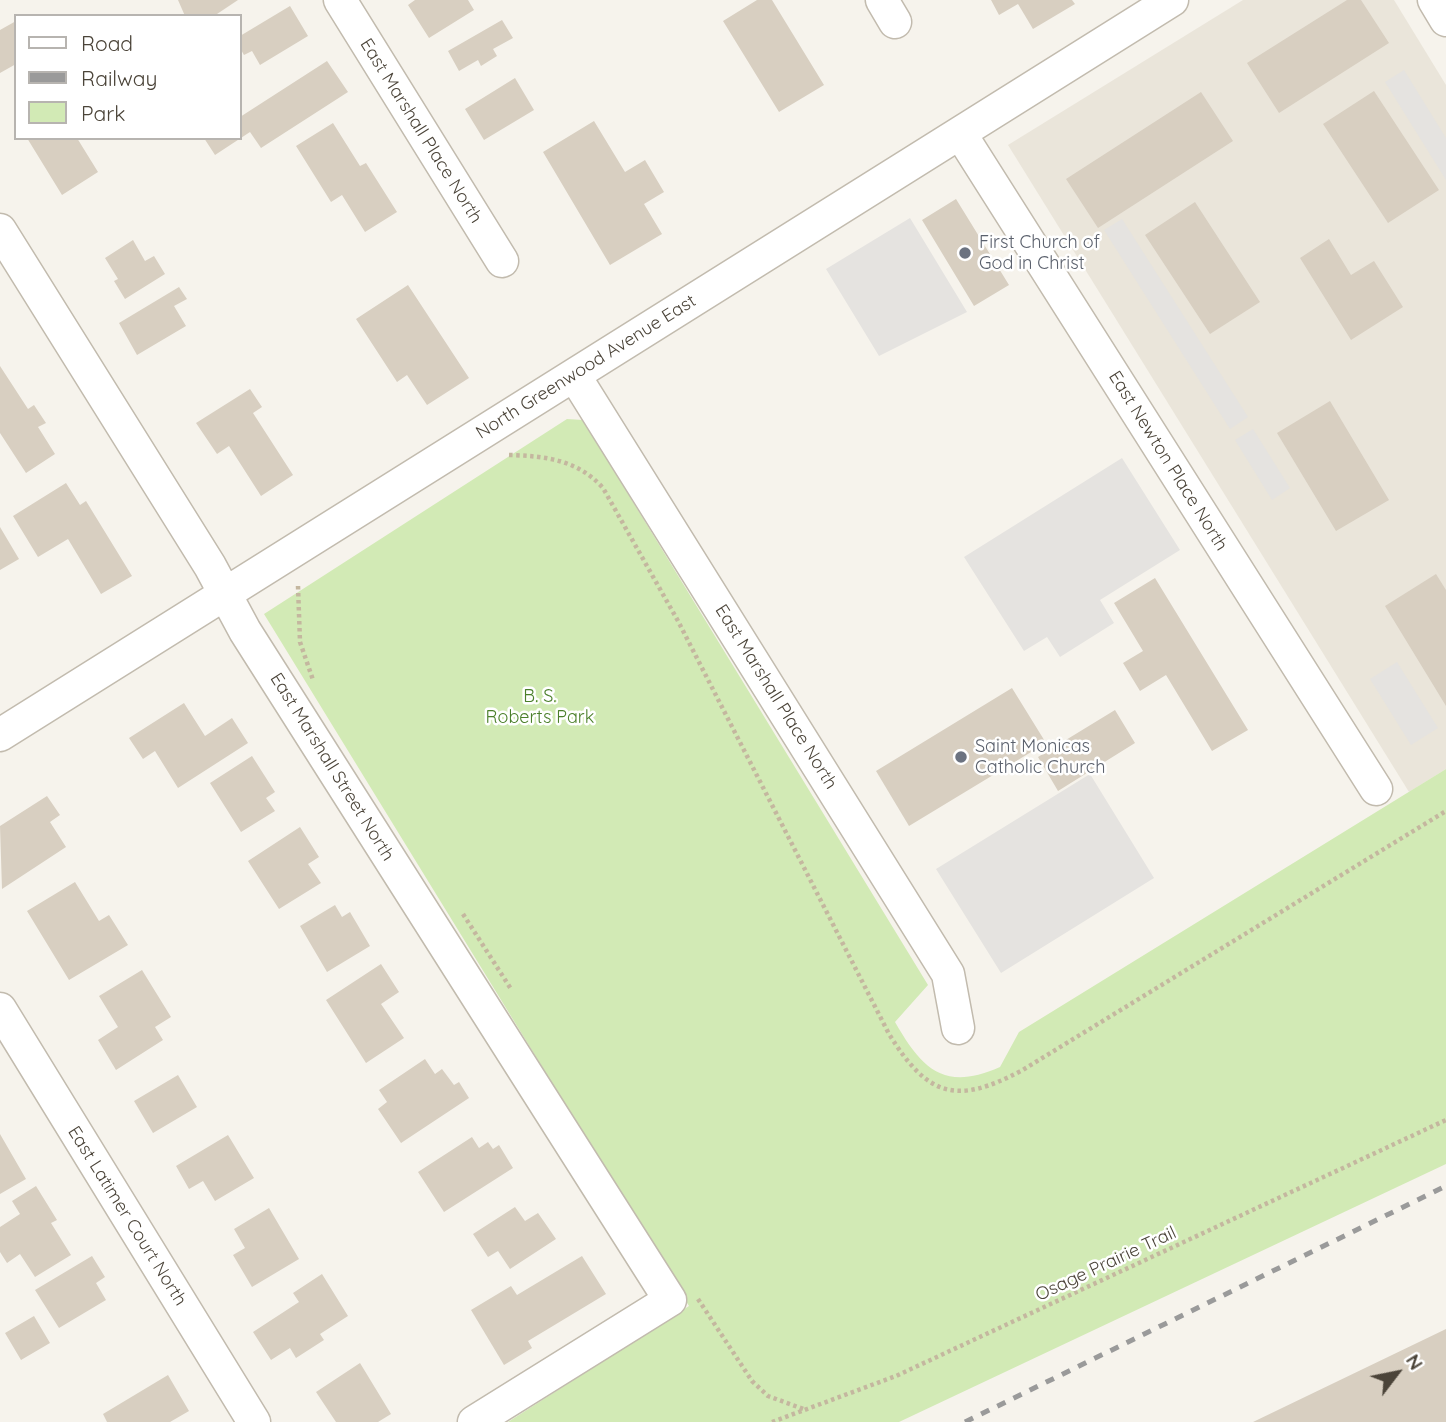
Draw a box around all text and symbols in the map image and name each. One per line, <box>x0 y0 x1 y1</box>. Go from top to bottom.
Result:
legend <box>14 14 242 140</box>
text: Road <box>81 30 133 56</box>
street label: East Marshall Place North <box>355 35 487 227</box>
text: Railway <box>81 65 157 91</box>
text: Park <box>81 100 125 126</box>
place label: First Church of God in Christ <box>979 232 1100 274</box>
marker: First Church of God in Christ <box>957 245 973 261</box>
street label: North Greenwood Avenue East <box>472 290 700 444</box>
street label: East Newton Place North <box>1104 367 1232 555</box>
street label: East Marshall Place North <box>710 601 842 793</box>
street label: East Marshall Street North <box>265 669 399 865</box>
park label: B. S. Roberts Park <box>486 686 594 728</box>
place label: Saint Monicas Catholic Church <box>975 736 1105 778</box>
marker: Saint Monicas Catholic Church <box>953 749 969 765</box>
street label: East Latimer Court North <box>63 1122 191 1310</box>
street label: Osage Prairie Trail <box>1032 1222 1180 1306</box>
north arrow <box>1362 1338 1432 1408</box>
text: N <box>1401 1350 1429 1374</box>

